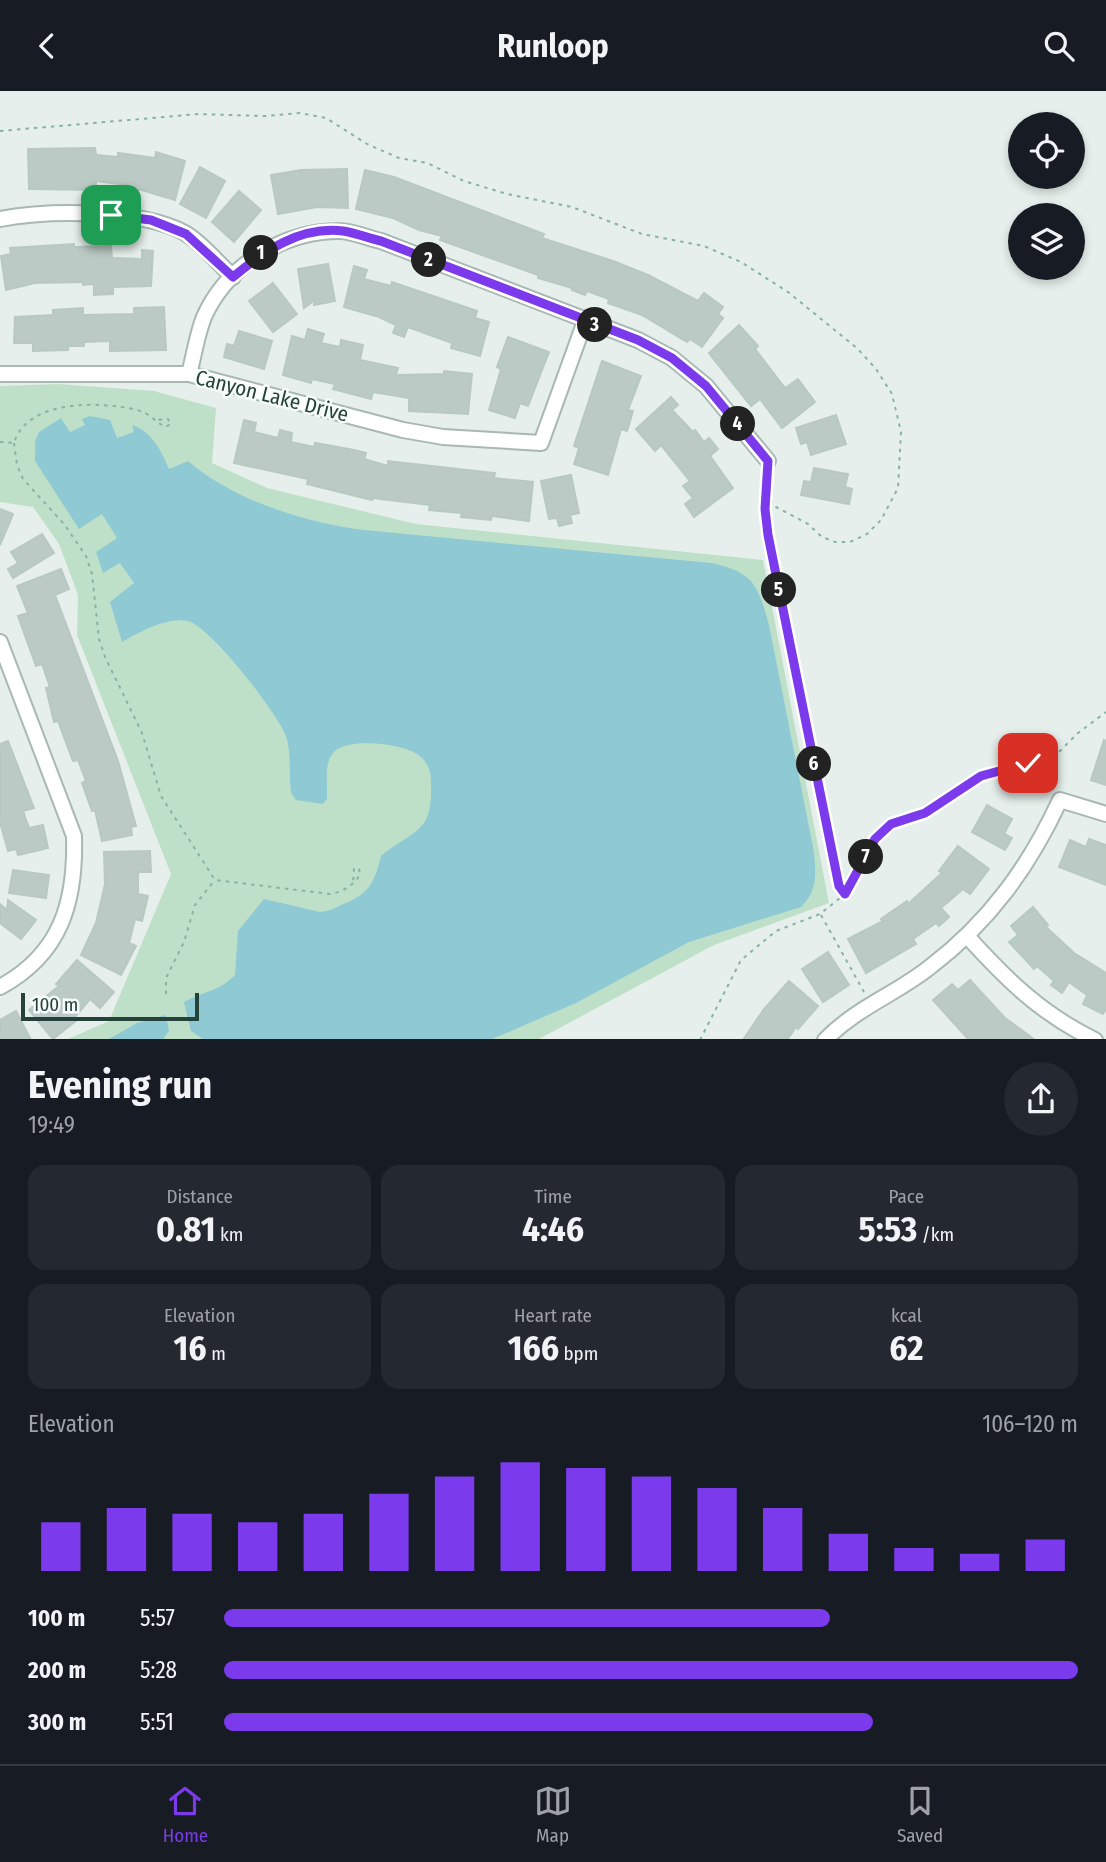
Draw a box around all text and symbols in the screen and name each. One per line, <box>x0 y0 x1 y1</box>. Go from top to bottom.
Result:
icon: back <box>28 27 66 65</box>
text: Runloop <box>497 27 609 65</box>
icon: search <box>1040 27 1078 65</box>
map controls <box>1008 112 1085 280</box>
button: locate <box>1008 112 1085 189</box>
pin <box>81 185 141 245</box>
icon: arrive <box>92 196 130 234</box>
button: layers <box>1008 203 1085 280</box>
pin: 1 <box>244 235 278 271</box>
text: 1 <box>256 241 265 264</box>
pin: 2 <box>412 243 446 277</box>
text: 2 <box>424 248 433 271</box>
pin: 3 <box>578 307 612 343</box>
text: 3 <box>590 313 599 336</box>
street label: Canyon Lake Drive <box>193 364 351 428</box>
pin: 4 <box>720 407 756 441</box>
text: 4 <box>733 412 742 435</box>
pin: 5 <box>762 573 796 607</box>
text: 5 <box>774 578 783 601</box>
pin <box>998 733 1058 793</box>
icon: check <box>1009 744 1047 782</box>
pin: 6 <box>796 747 832 781</box>
text: 6 <box>809 752 818 775</box>
pin: 7 <box>848 839 884 875</box>
text: 7 <box>861 845 870 868</box>
scale bar <box>21 991 200 1022</box>
text: 100 m <box>32 993 78 1016</box>
text: Evening run <box>28 1062 212 1108</box>
button: share <box>1004 1062 1078 1136</box>
text: 19:49 <box>28 1111 75 1139</box>
text: Distance <box>166 1185 233 1208</box>
text: Time <box>534 1185 572 1208</box>
text: Pace <box>889 1185 924 1208</box>
text: 0.81 <box>156 1208 216 1250</box>
text: 4:46 <box>522 1208 584 1250</box>
text: 5:53 <box>858 1208 917 1250</box>
text: km <box>216 1223 243 1246</box>
text: /km <box>917 1223 954 1246</box>
text: Elevation <box>164 1304 235 1327</box>
text: Heart rate <box>514 1304 592 1327</box>
text: kcal <box>891 1304 922 1327</box>
text: 16 <box>174 1327 207 1369</box>
text: 166 <box>508 1327 559 1369</box>
text: 62 <box>889 1327 923 1369</box>
text: m <box>207 1342 226 1365</box>
text: bpm <box>559 1342 598 1365</box>
text: Elevation <box>28 1410 115 1438</box>
text: 106–120 m <box>982 1410 1078 1438</box>
text: 100 m <box>28 1604 85 1632</box>
text: 5:57 <box>140 1604 175 1632</box>
text: 200 m <box>28 1656 86 1684</box>
text: 5:28 <box>140 1656 177 1684</box>
text: 300 m <box>28 1708 86 1736</box>
text: 5:51 <box>140 1708 174 1736</box>
tab: Home <box>163 1782 208 1847</box>
tab: Map <box>534 1782 572 1847</box>
tab: Saved <box>897 1782 943 1847</box>

